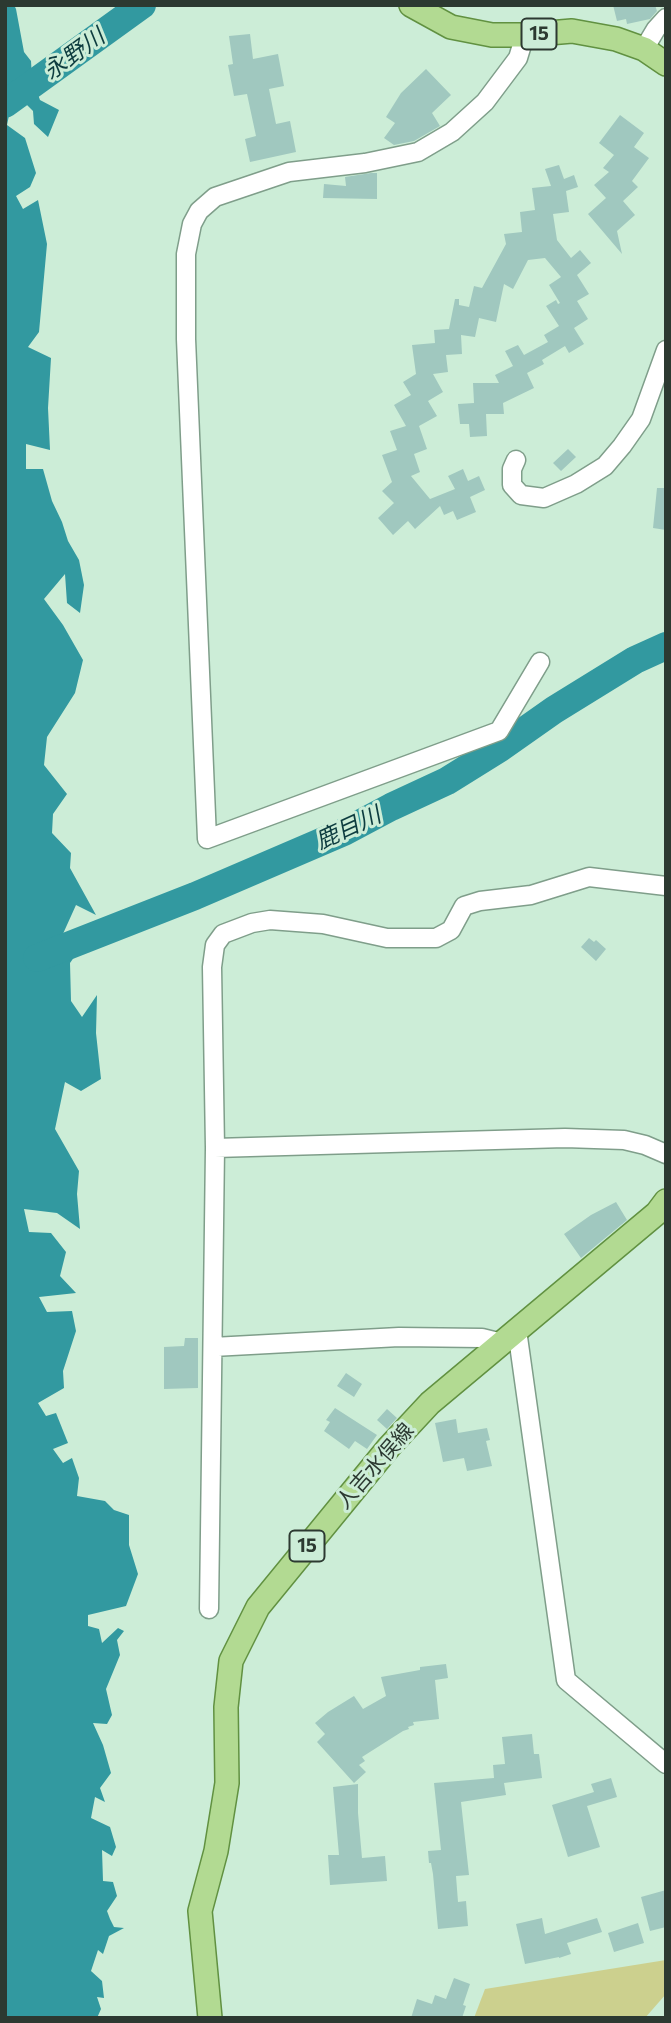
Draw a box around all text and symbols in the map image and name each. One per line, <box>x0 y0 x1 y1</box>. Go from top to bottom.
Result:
road number: 15 <box>522 18 556 50</box>
water label: 永野川 <box>38 23 110 85</box>
water label: 鹿目川 <box>311 801 385 855</box>
street label: 人吉水俣線 <box>331 1418 419 1514</box>
road number: 15 <box>290 1530 324 1562</box>

